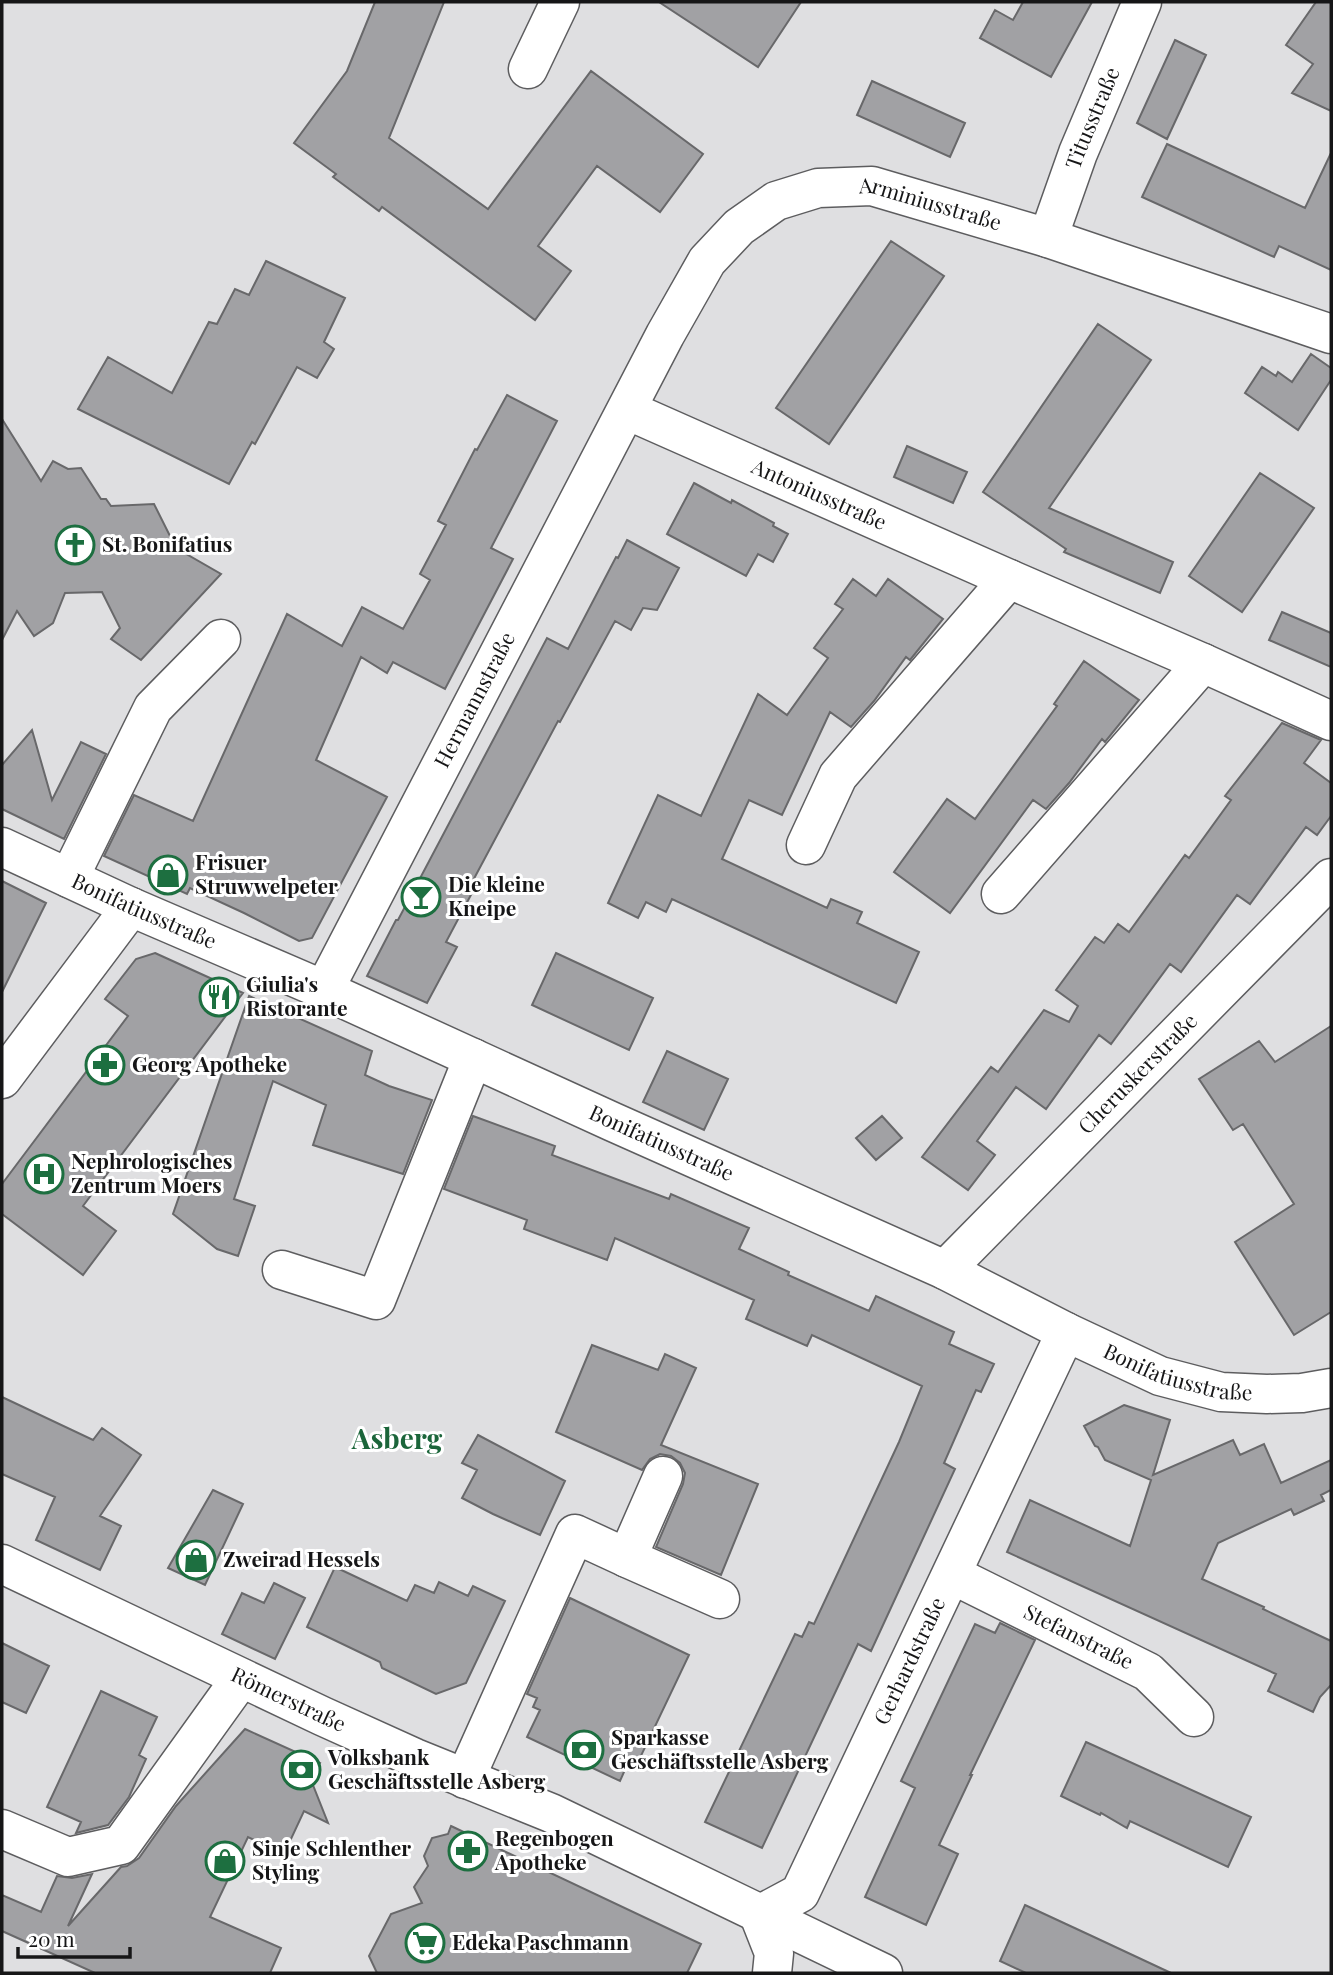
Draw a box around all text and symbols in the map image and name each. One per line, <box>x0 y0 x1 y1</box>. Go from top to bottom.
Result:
street label: Titusstraße <box>1058 62 1125 172</box>
street label: Arminiusstraße <box>857 170 1005 236</box>
street label: Antoniusstraße <box>747 451 892 535</box>
church icon: St. Bonifatius <box>54 524 96 566</box>
place label: St. Bonifatius <box>102 529 232 557</box>
street label: Hermannstraße <box>426 626 520 772</box>
place label: Frisuer Struwwelpeter <box>195 847 338 899</box>
shop icon: Frisuer Struwwelpeter <box>147 854 189 896</box>
street label: Bonifatiusstraße <box>68 865 221 954</box>
place label: Die kleine Kneipe <box>448 869 545 921</box>
bar icon: Die kleine Kneipe <box>400 876 442 918</box>
place label: Giulia's Ristorante <box>246 969 348 1021</box>
restaurant icon: Giulia's Ristorante <box>198 976 240 1018</box>
street label: Cheruskerstraße <box>1071 1006 1202 1139</box>
pharmacy icon: Georg Apotheke <box>84 1044 126 1086</box>
place label: Georg Apotheke <box>132 1049 287 1077</box>
street label: Bonifatiusstraße <box>585 1097 739 1186</box>
place label: Nephrologisches Zentrum Moers <box>71 1146 232 1198</box>
hospital icon: Nephrologisches Zentrum Moers <box>23 1153 65 1195</box>
street label: Bonifatiusstraße <box>1100 1336 1253 1405</box>
district label: Asberg <box>351 1419 443 1456</box>
shop icon: Zweirad Hessels <box>175 1539 217 1581</box>
place label: Zweirad Hessels <box>223 1544 380 1572</box>
street label: Gerhardstraße <box>866 1592 950 1729</box>
street label: Stefanstraße <box>1020 1597 1139 1675</box>
street label: Römerstraße <box>227 1659 351 1737</box>
place label: Sparkasse Geschäftsstelle Asberg <box>611 1722 829 1774</box>
bank icon: Sparkasse Geschäftsstelle Asberg <box>563 1729 605 1771</box>
place label: Volksbank Geschäftsstelle Asberg <box>327 1742 546 1794</box>
bank icon: Volksbank Geschäftsstelle Asberg <box>280 1749 322 1791</box>
place label: Regenbogen Apotheke <box>494 1823 614 1875</box>
pharmacy icon: Regenbogen Apotheke <box>447 1830 489 1872</box>
place label: Sinje Schlenther Styling <box>252 1833 411 1885</box>
shop icon: Sinje Schlenther Styling <box>204 1840 246 1882</box>
scale bar <box>18 1916 130 1960</box>
supermarket icon: Edeka Paschmann <box>404 1922 446 1964</box>
text: 20 m <box>28 1924 75 1952</box>
place label: Edeka Paschmann <box>452 1927 629 1955</box>

